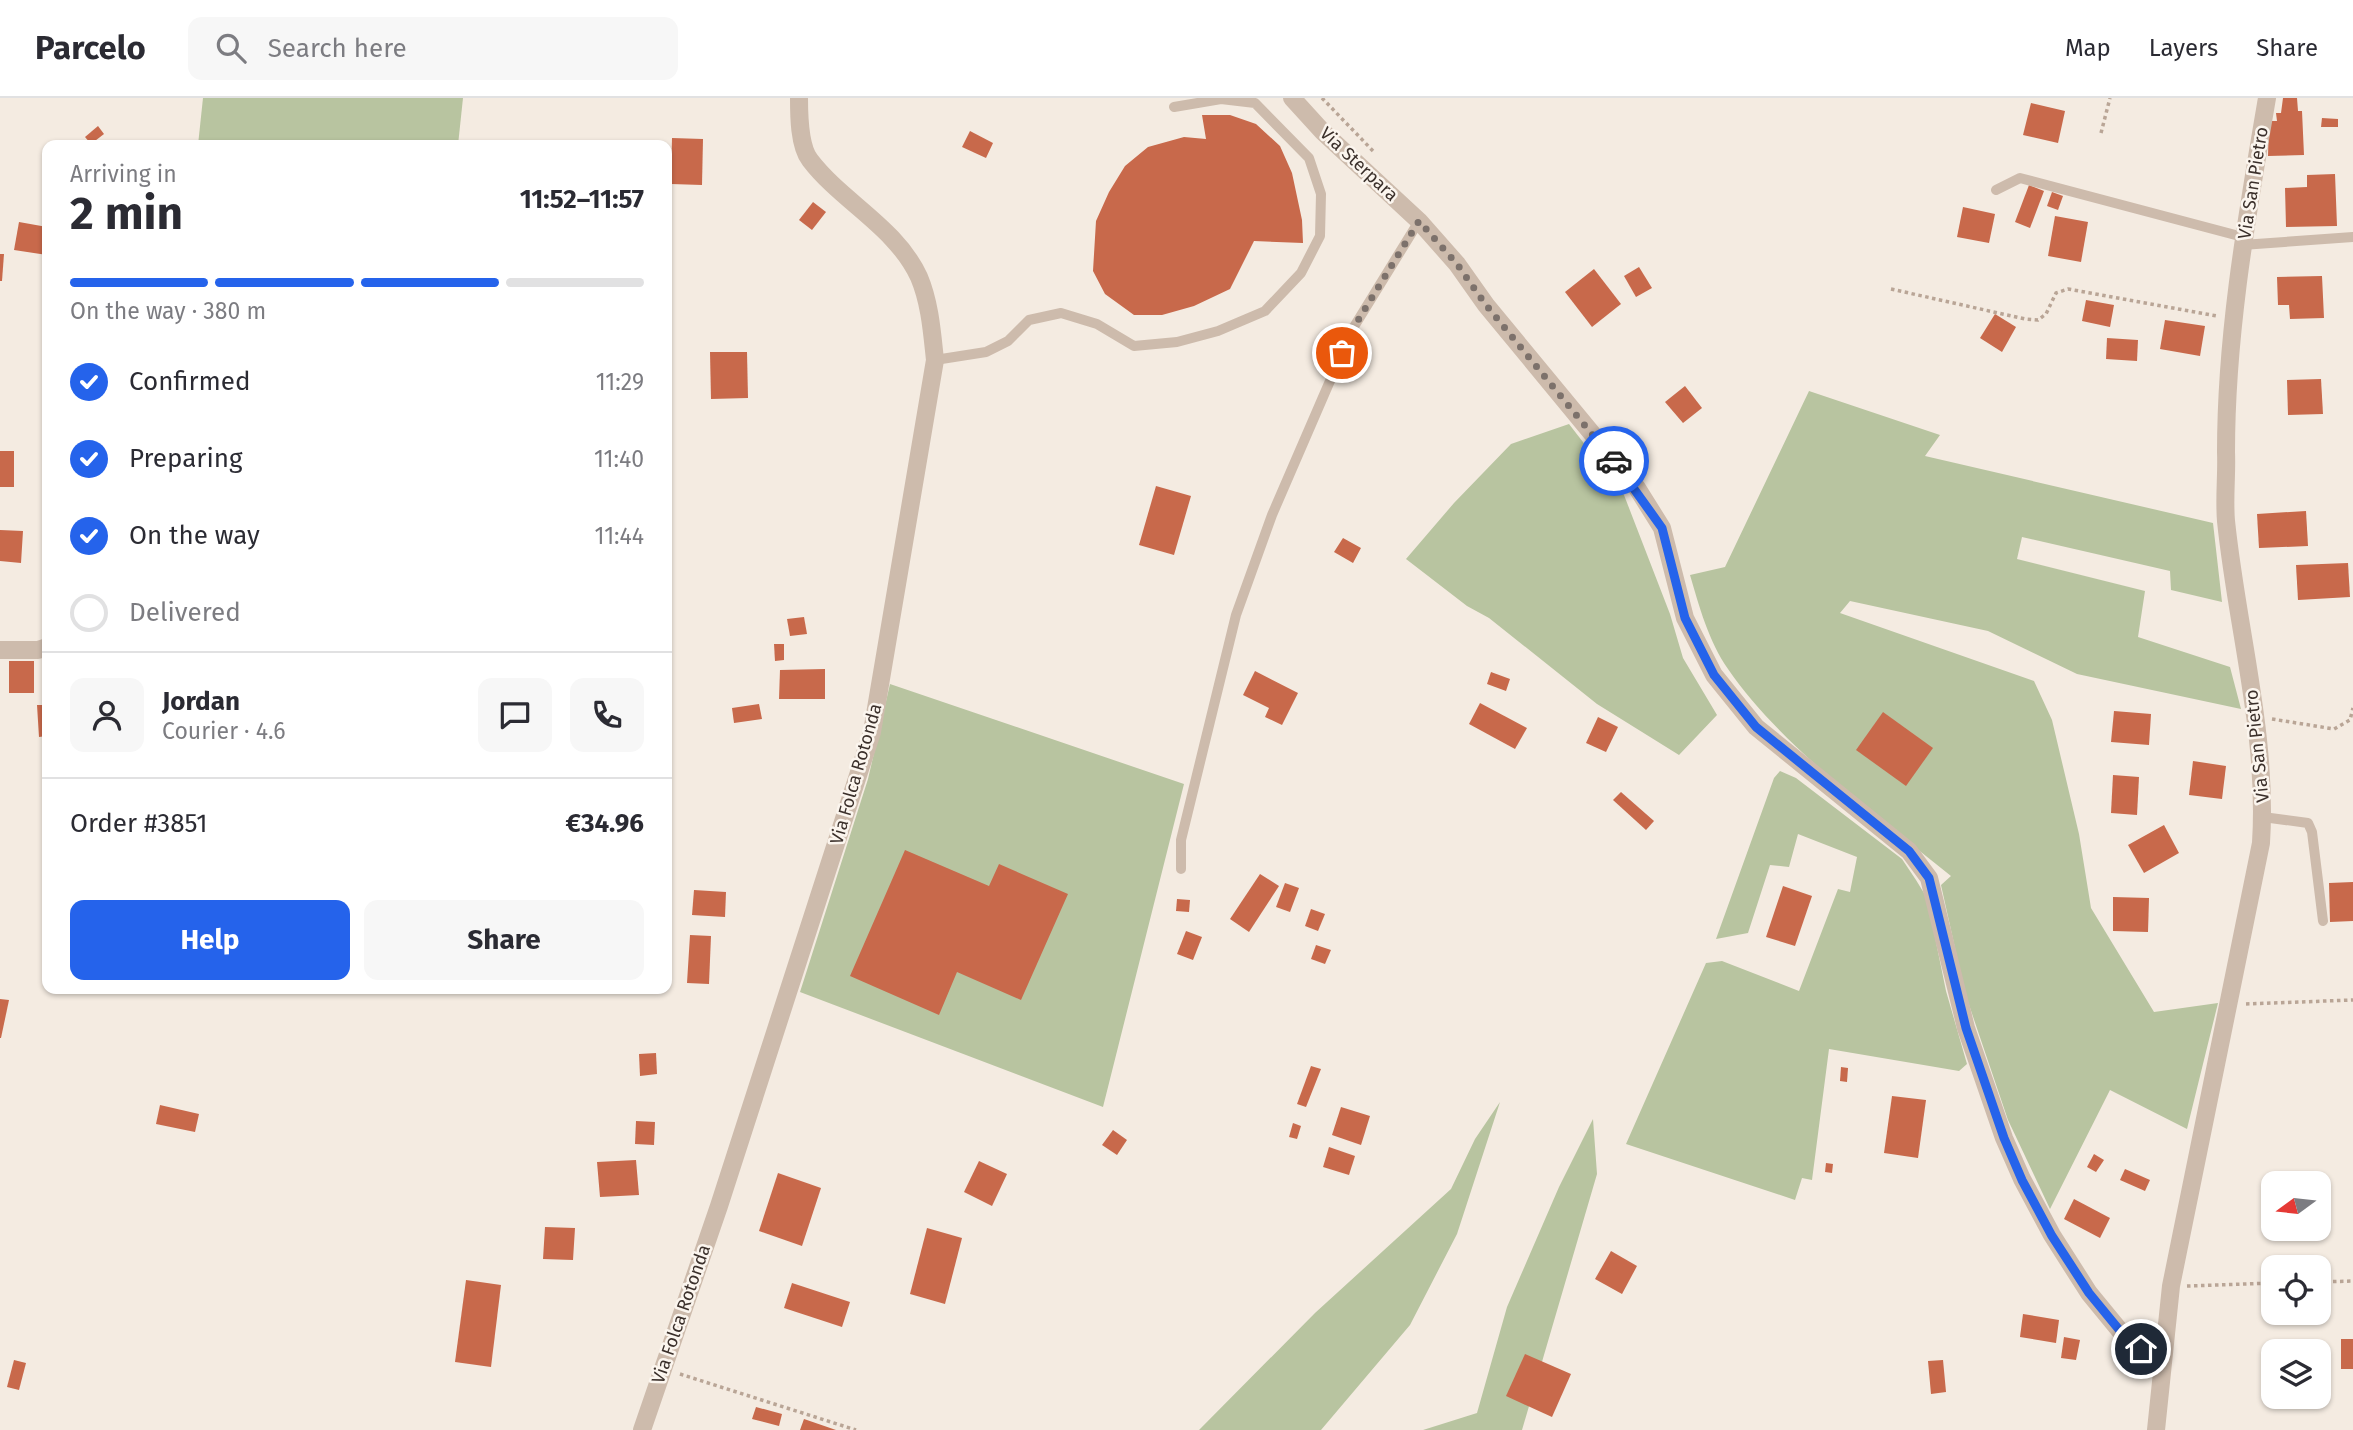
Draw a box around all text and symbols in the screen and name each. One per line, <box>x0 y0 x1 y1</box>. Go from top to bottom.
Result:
search box <box>188 17 678 80</box>
text: Parcelo <box>35 28 146 68</box>
icon: search <box>212 29 250 67</box>
text: Search here <box>268 33 407 64</box>
text: Map <box>2065 34 2111 62</box>
text: Layers <box>2149 34 2218 62</box>
text: Share <box>2256 34 2318 62</box>
street label: Via Sterpara <box>1315 122 1403 206</box>
street label: Via San Pietro <box>2233 125 2273 241</box>
text: Arriving in <box>70 160 177 188</box>
text: 11:52–11:57 <box>520 184 644 215</box>
text: 2 min <box>70 186 183 241</box>
text: On the way · 380 m <box>70 297 266 325</box>
pin <box>1312 323 1372 383</box>
icon: bag <box>1323 334 1361 372</box>
icon: check <box>70 363 108 401</box>
text: Confirmed <box>129 366 250 397</box>
text: 11:29 <box>596 368 644 396</box>
courier <box>1579 426 1649 496</box>
icon: check <box>70 440 108 478</box>
icon: car <box>1595 442 1633 480</box>
text: Preparing <box>129 443 242 474</box>
text: 11:40 <box>594 445 644 473</box>
icon: check <box>70 517 108 555</box>
text: On the way <box>129 520 260 551</box>
text: 11:44 <box>595 522 644 550</box>
text: Delivered <box>129 597 241 628</box>
button: person <box>70 678 144 752</box>
button: chat <box>478 678 552 752</box>
button: phone <box>570 678 644 752</box>
text: Jordan <box>162 686 240 717</box>
street label: Via San Pietro <box>2240 688 2274 804</box>
street label: Via Folca Rotonda <box>825 701 887 847</box>
text: Courier · 4.6 <box>162 717 286 745</box>
text: Order #3851 <box>70 808 207 839</box>
text: €34.96 <box>566 808 644 839</box>
button: Help <box>70 900 350 980</box>
button: Share <box>364 900 644 980</box>
north arrow <box>2261 1171 2331 1241</box>
map controls <box>2261 1171 2331 1409</box>
street label: Via Folca Rotonda <box>647 1242 715 1386</box>
button: locate <box>2261 1255 2331 1325</box>
pin <box>2111 1319 2171 1379</box>
icon: home <box>2122 1330 2160 1368</box>
button: layers <box>2261 1339 2331 1409</box>

